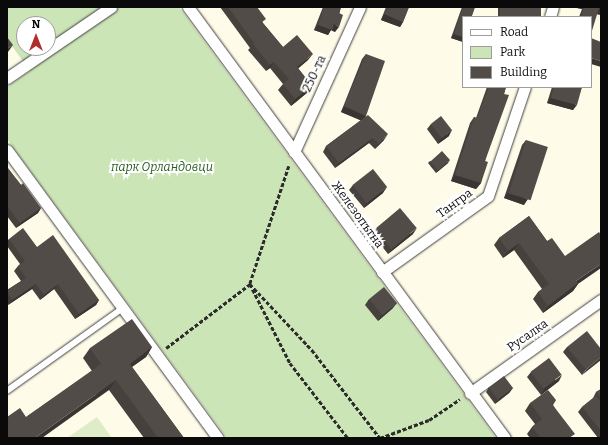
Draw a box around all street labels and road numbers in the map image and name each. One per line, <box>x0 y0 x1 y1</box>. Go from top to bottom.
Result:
street label: 250-та <box>300 54 330 94</box>
street label: Железопътна <box>328 179 386 251</box>
street label: Тангра <box>435 186 475 222</box>
street label: Русалка <box>505 317 551 355</box>

